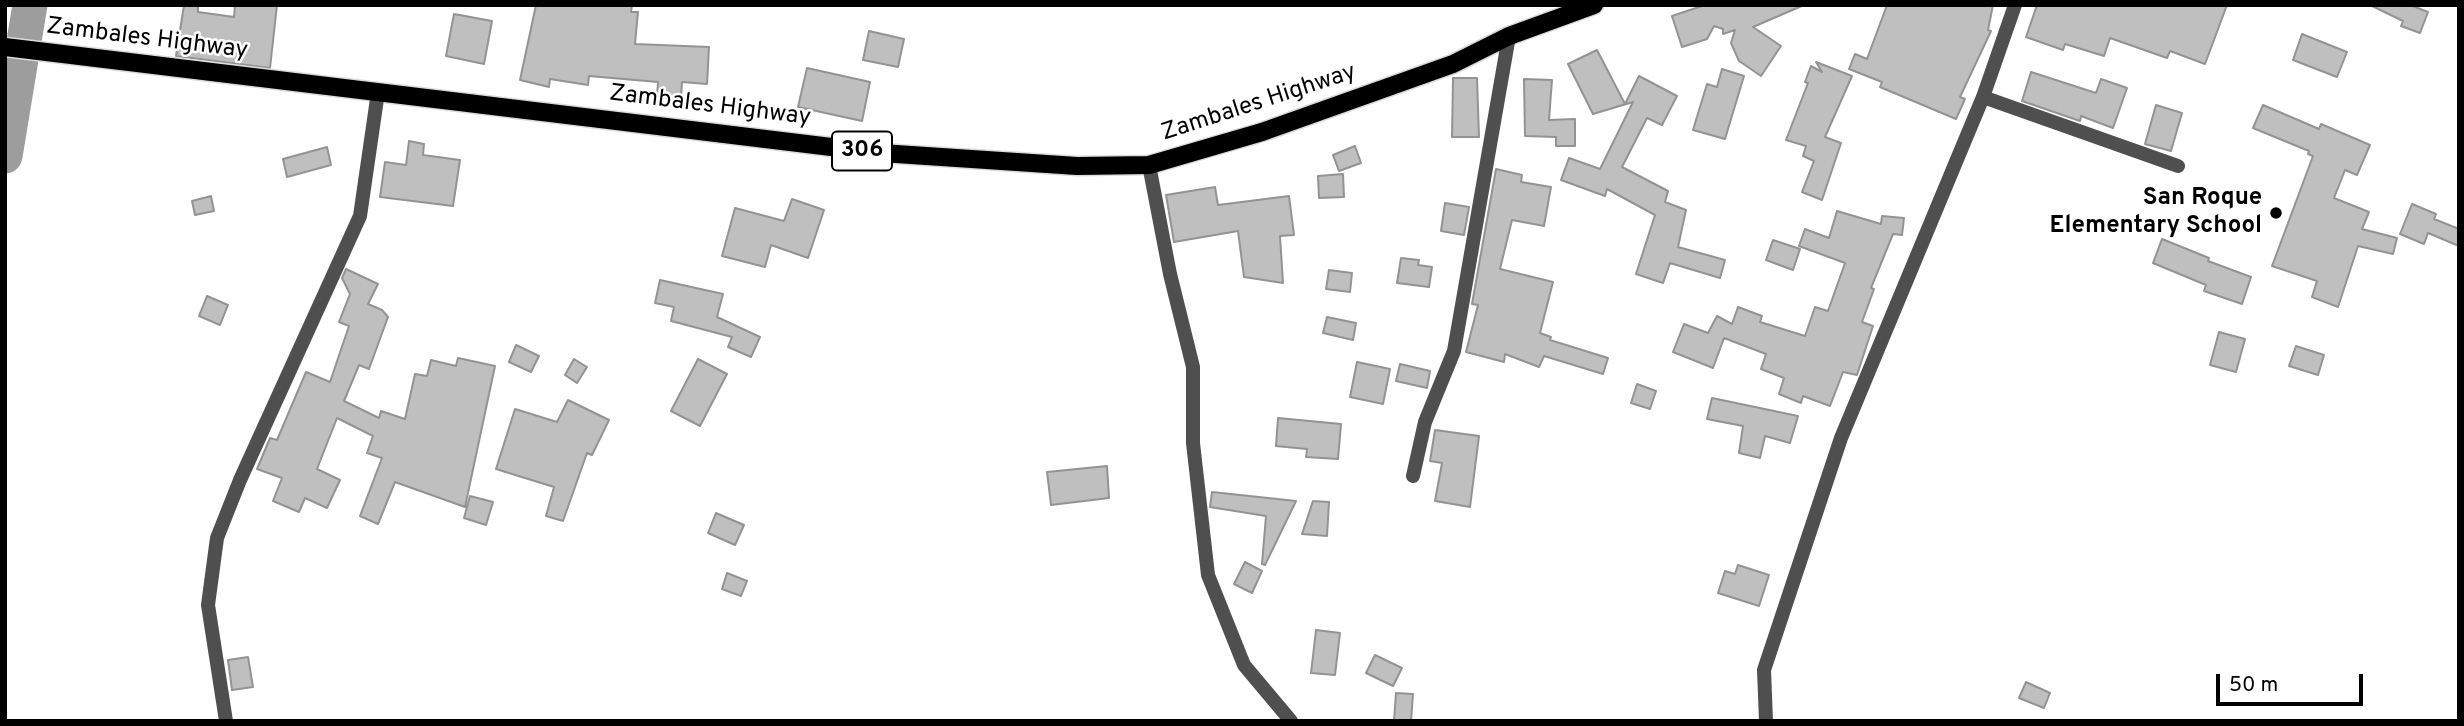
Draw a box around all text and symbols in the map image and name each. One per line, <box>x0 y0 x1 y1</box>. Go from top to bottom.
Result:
street label: Zambales Highway <box>44 13 250 67</box>
street label: Zambales Highway <box>1158 59 1360 149</box>
street label: Zambales Highway <box>607 80 813 134</box>
road number: 306 <box>832 132 892 170</box>
place label: San Roque Elementary School <box>2050 185 2262 241</box>
marker: San Roque Elementary School <box>2268 205 2284 221</box>
scale bar <box>2219 660 2366 704</box>
text: 50 m <box>2229 672 2278 699</box>

